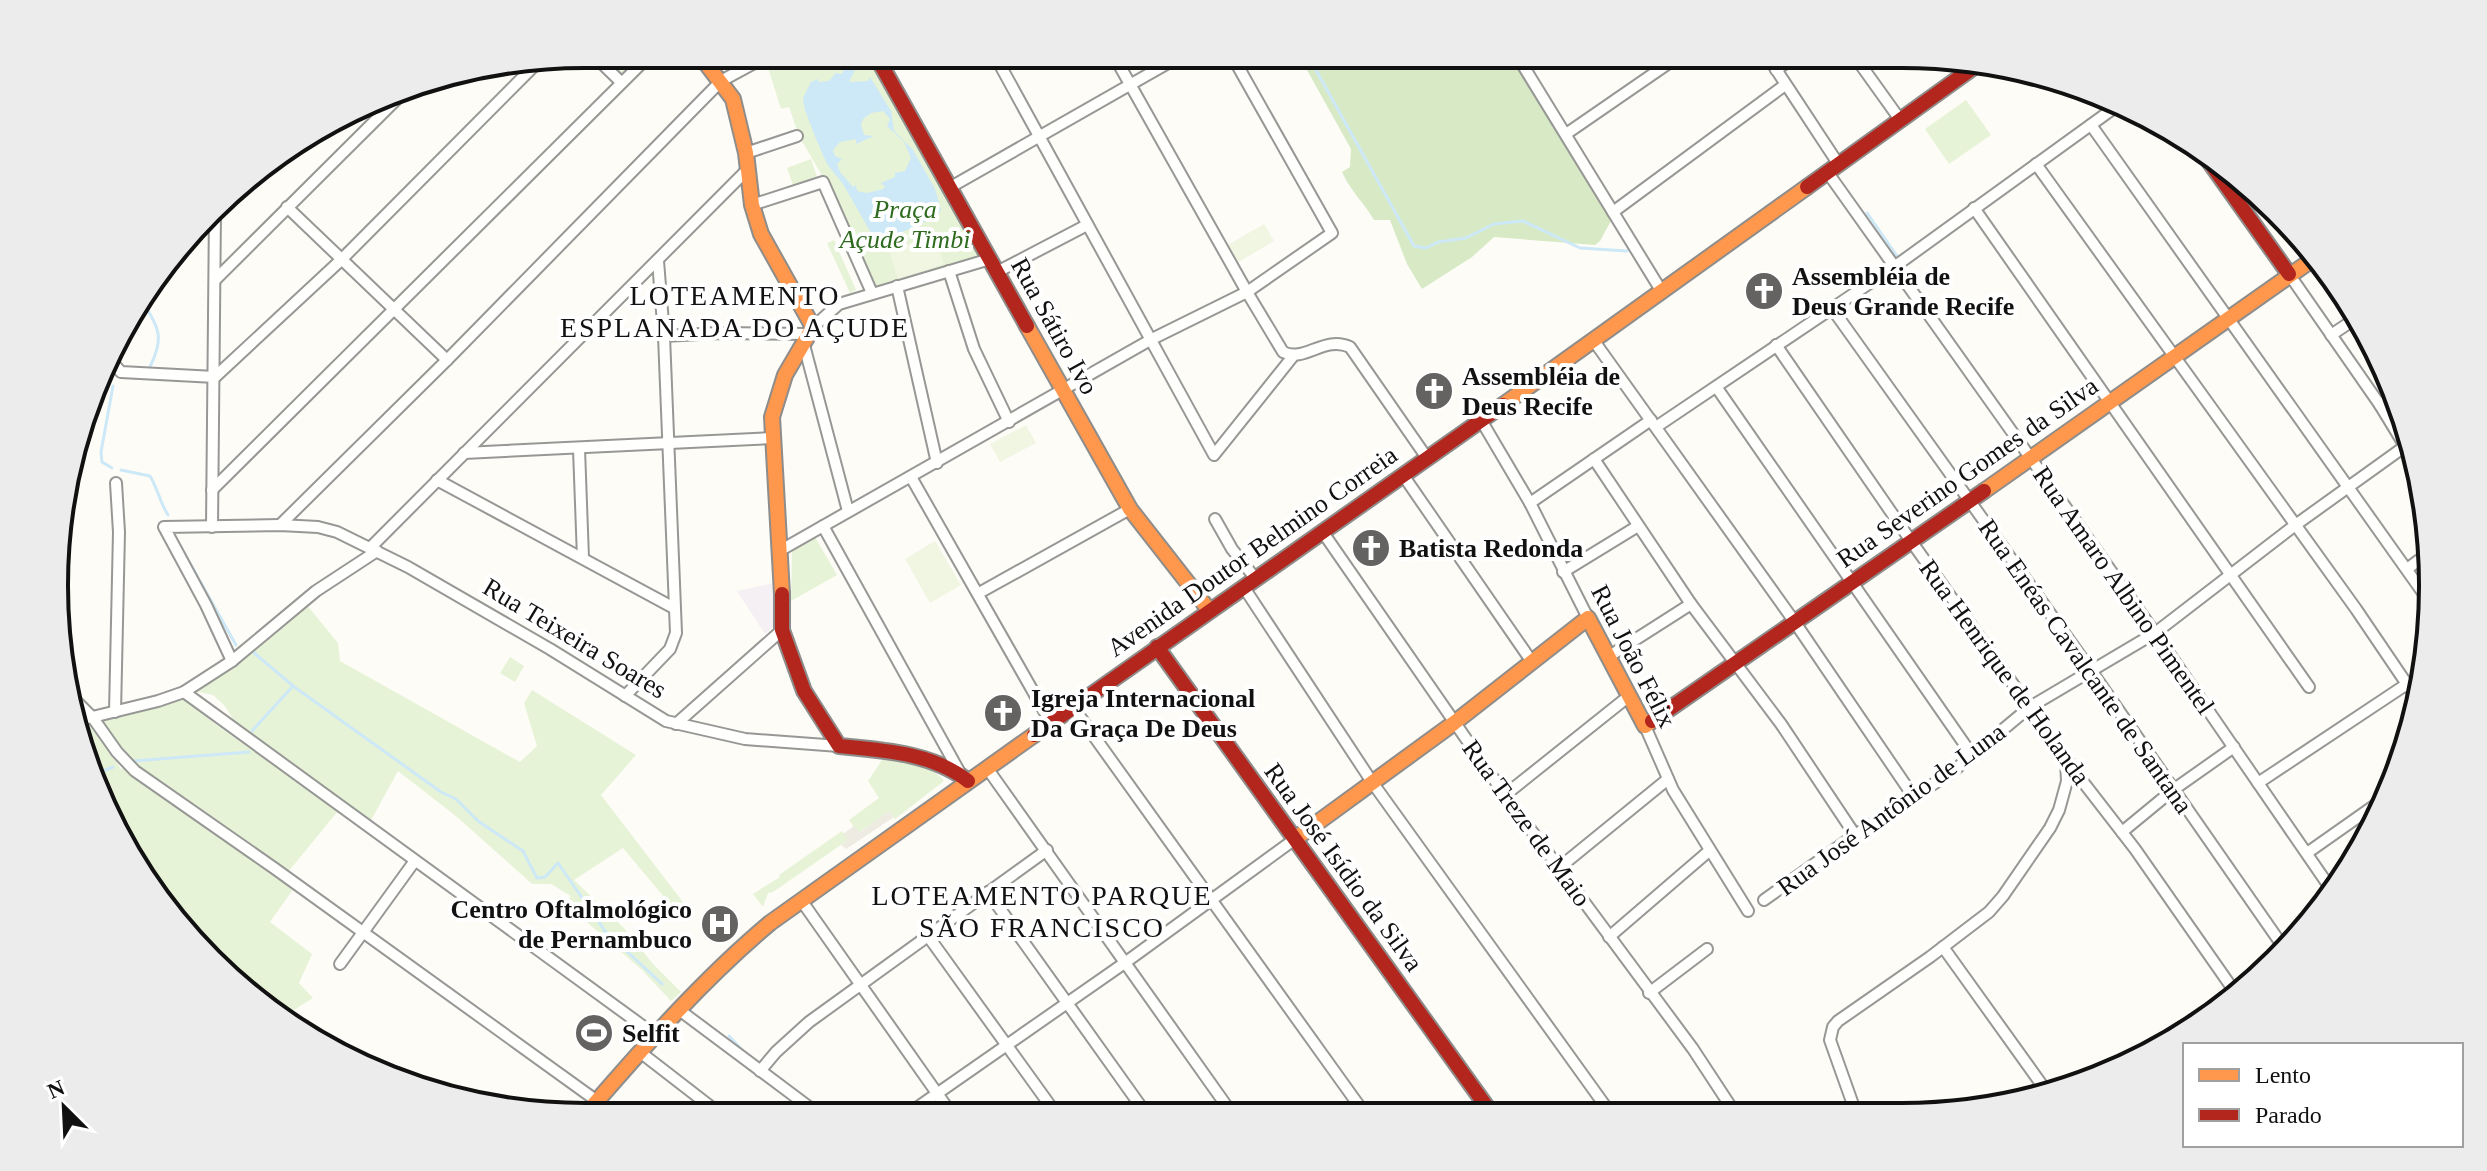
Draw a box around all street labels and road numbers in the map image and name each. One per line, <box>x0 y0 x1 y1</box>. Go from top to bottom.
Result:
street label: Rua Sátiro Ivo <box>1005 253 1104 400</box>
street label: Rua Severino Gomes da Silva <box>1831 371 2104 574</box>
street label: Avenida Doutor Belmino Correia <box>1102 440 1403 663</box>
street label: Rua Amaro Albino Pimentel <box>2027 461 2220 720</box>
street label: Rua Enéas Cavalcante de Santana <box>1973 514 2199 819</box>
street label: Rua Henrique de Holanda <box>1913 554 2096 791</box>
street label: Rua Teixeira Soares <box>478 572 672 705</box>
street label: Rua João Félix <box>1585 580 1682 732</box>
street label: Rua José Antônio de Luna <box>1772 717 2011 902</box>
street label: Rua Treze de Maio <box>1456 734 1597 912</box>
street label: Rua José Isídio da Silva <box>1258 758 1429 977</box>

